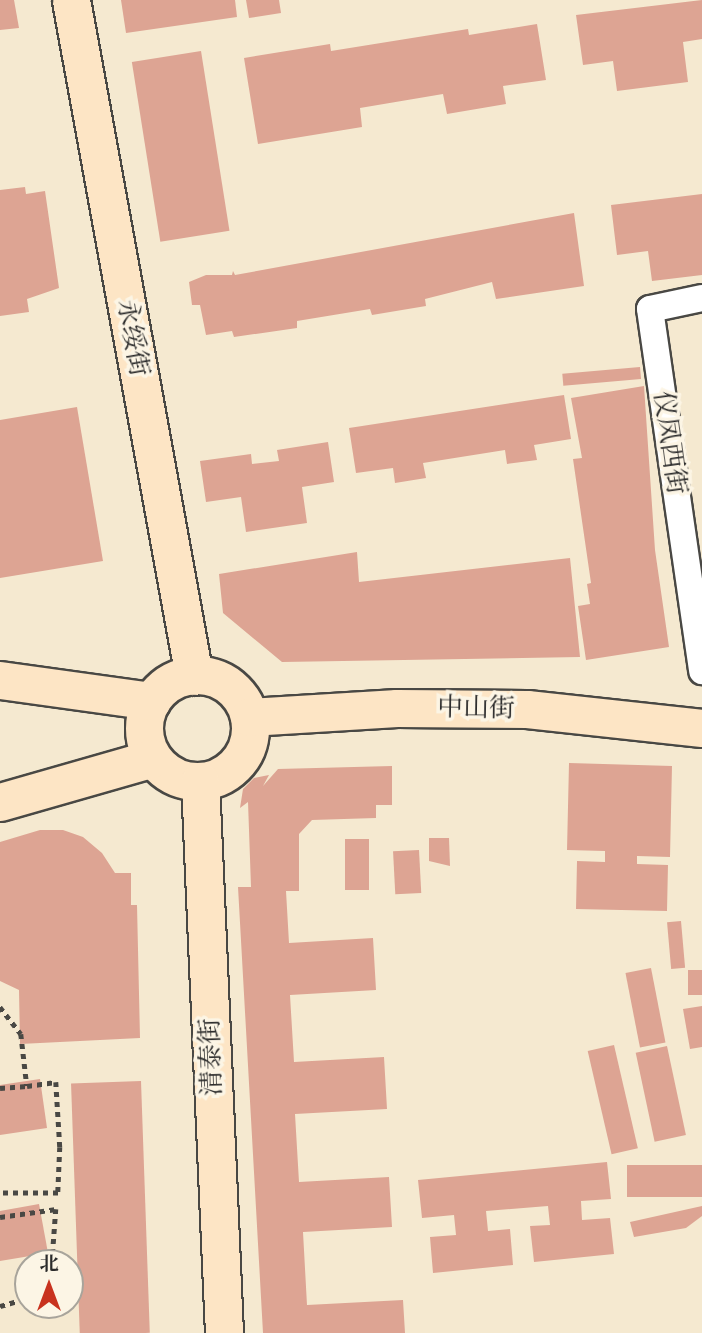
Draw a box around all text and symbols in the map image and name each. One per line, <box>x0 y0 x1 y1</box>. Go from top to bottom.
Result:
street label: 永绥街 <box>110 297 154 379</box>
street label: 仪凤西街 <box>646 389 692 497</box>
street label: 中山街 <box>437 693 515 725</box>
street label: 清泰街 <box>195 1017 229 1097</box>
north arrow <box>14 1249 84 1319</box>
text: 北 <box>39 1253 59 1276</box>

